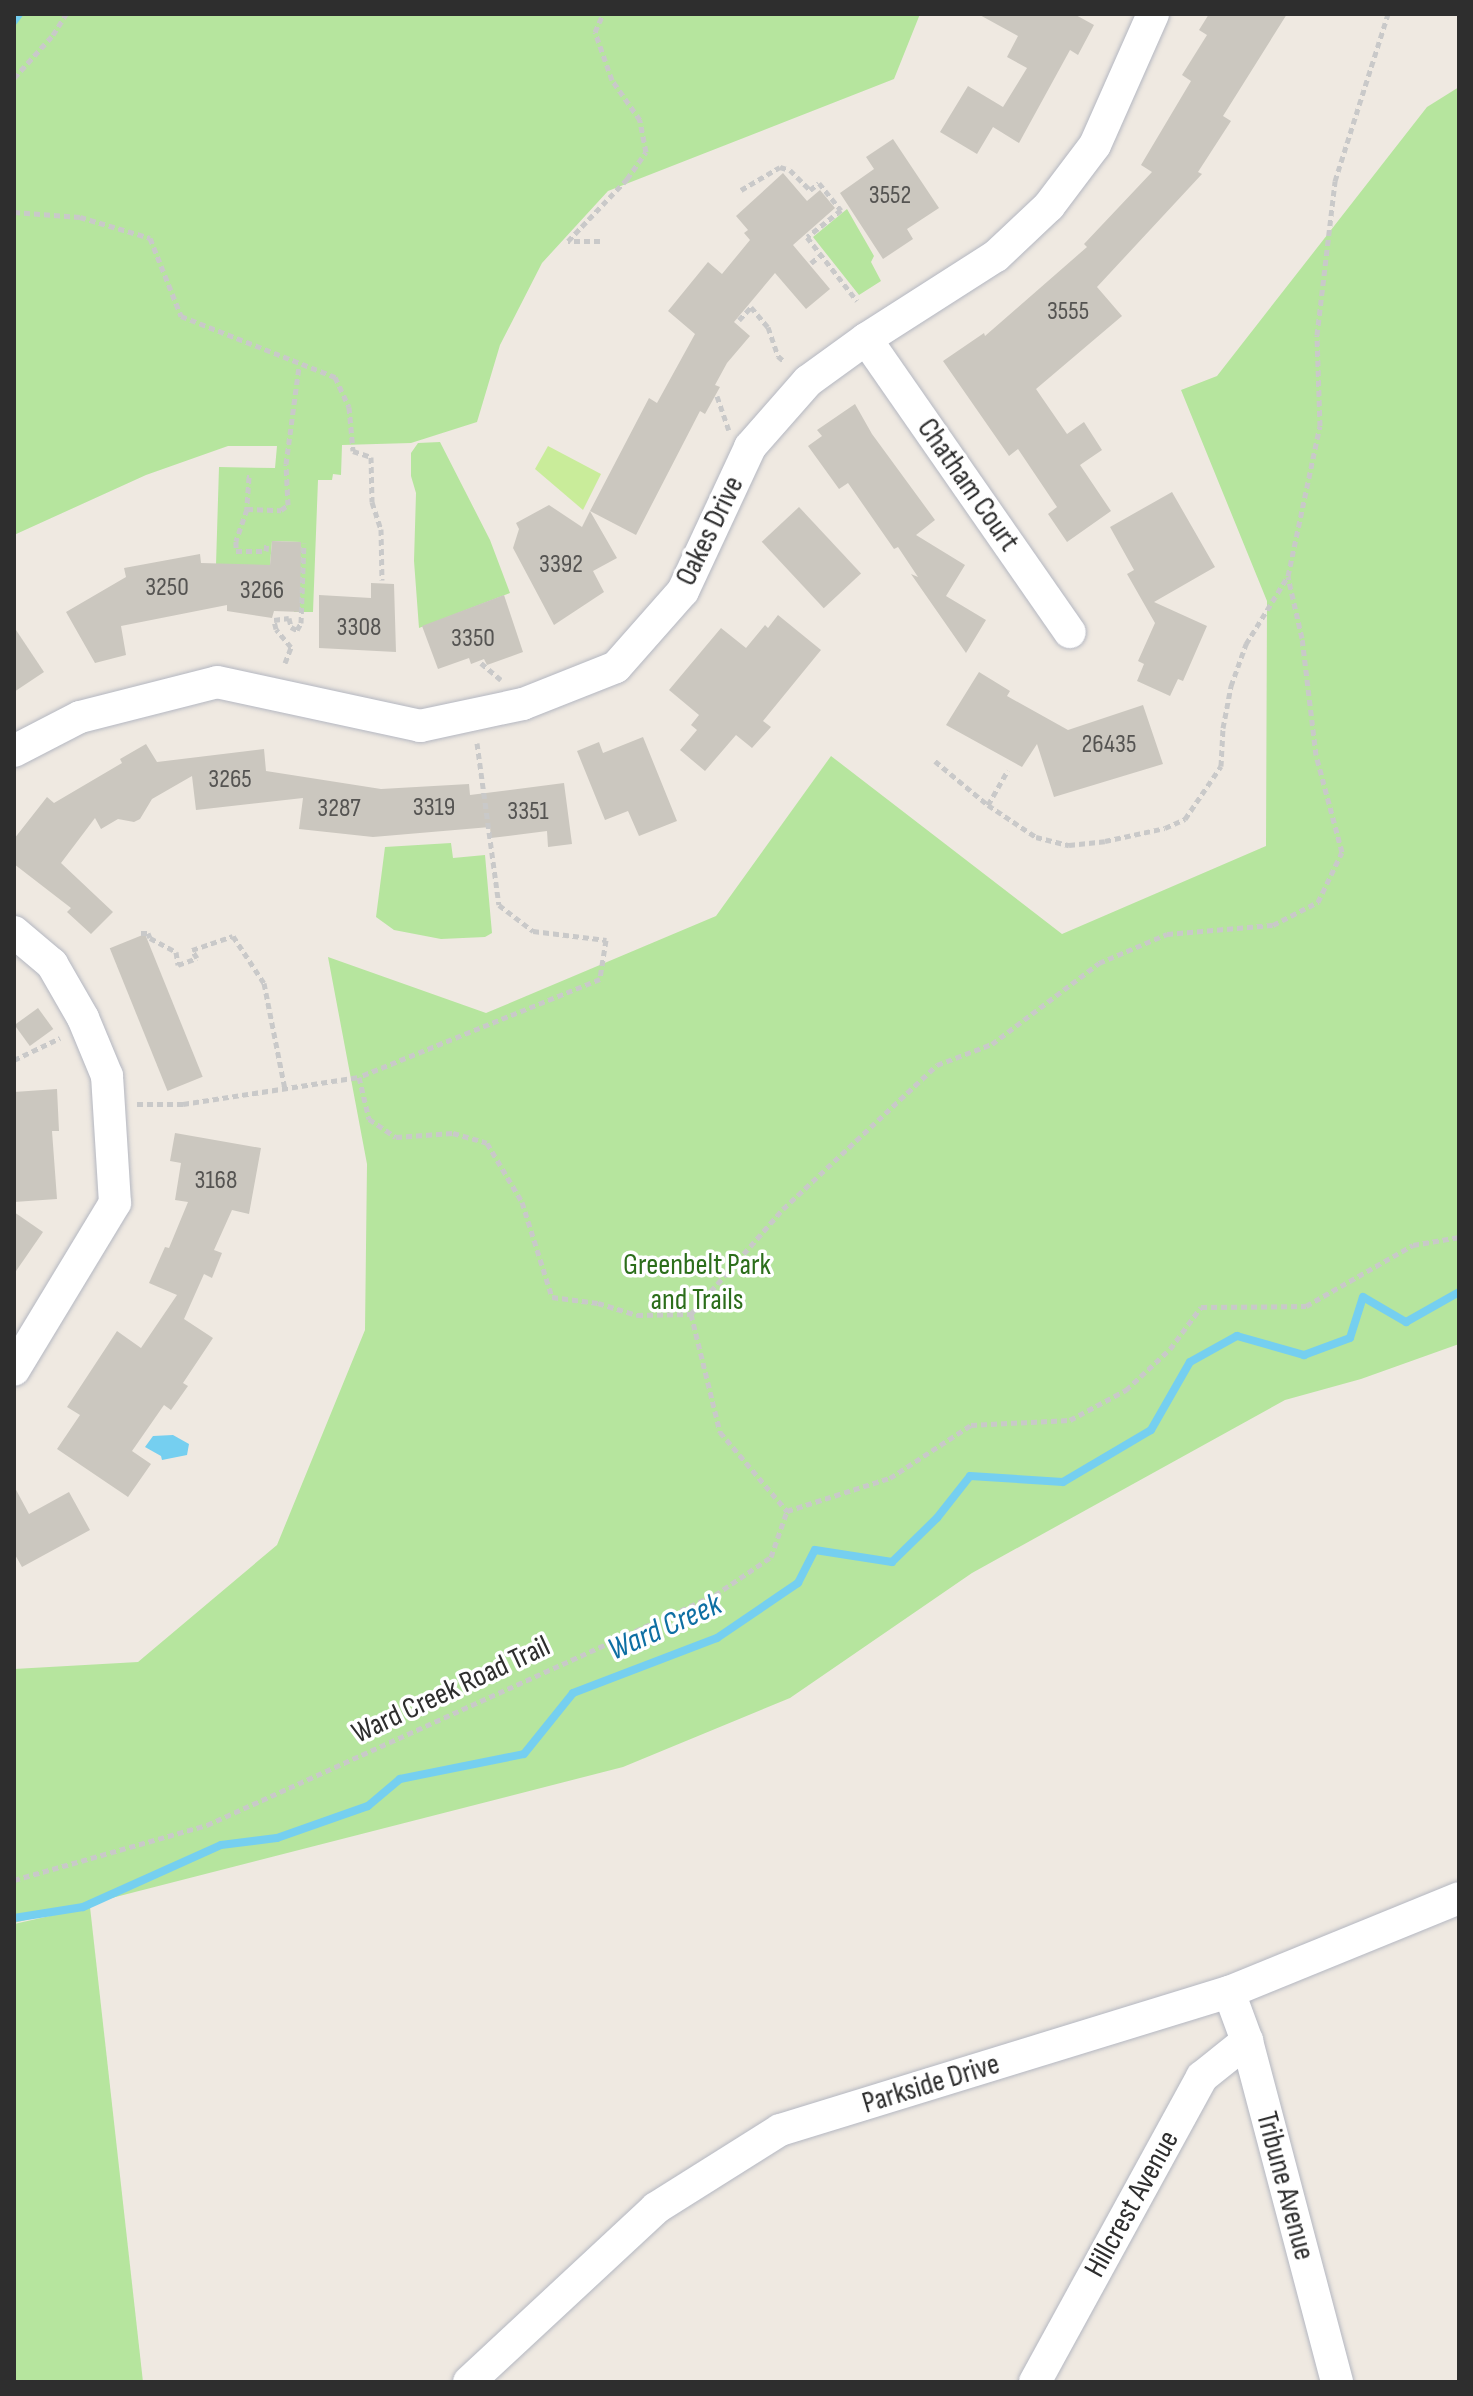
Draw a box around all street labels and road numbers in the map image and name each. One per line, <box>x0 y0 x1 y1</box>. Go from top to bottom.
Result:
street label: Chatham Court <box>909 412 1027 558</box>
street label: Oakes Drive <box>668 471 752 591</box>
street label: Ward Creek Road Trail <box>346 1628 556 1752</box>
street label: Parkside Drive <box>858 2046 1004 2122</box>
street label: Tribune Avenue <box>1248 2108 1322 2264</box>
street label: Hillcrest Avenue <box>1077 2124 1187 2284</box>

